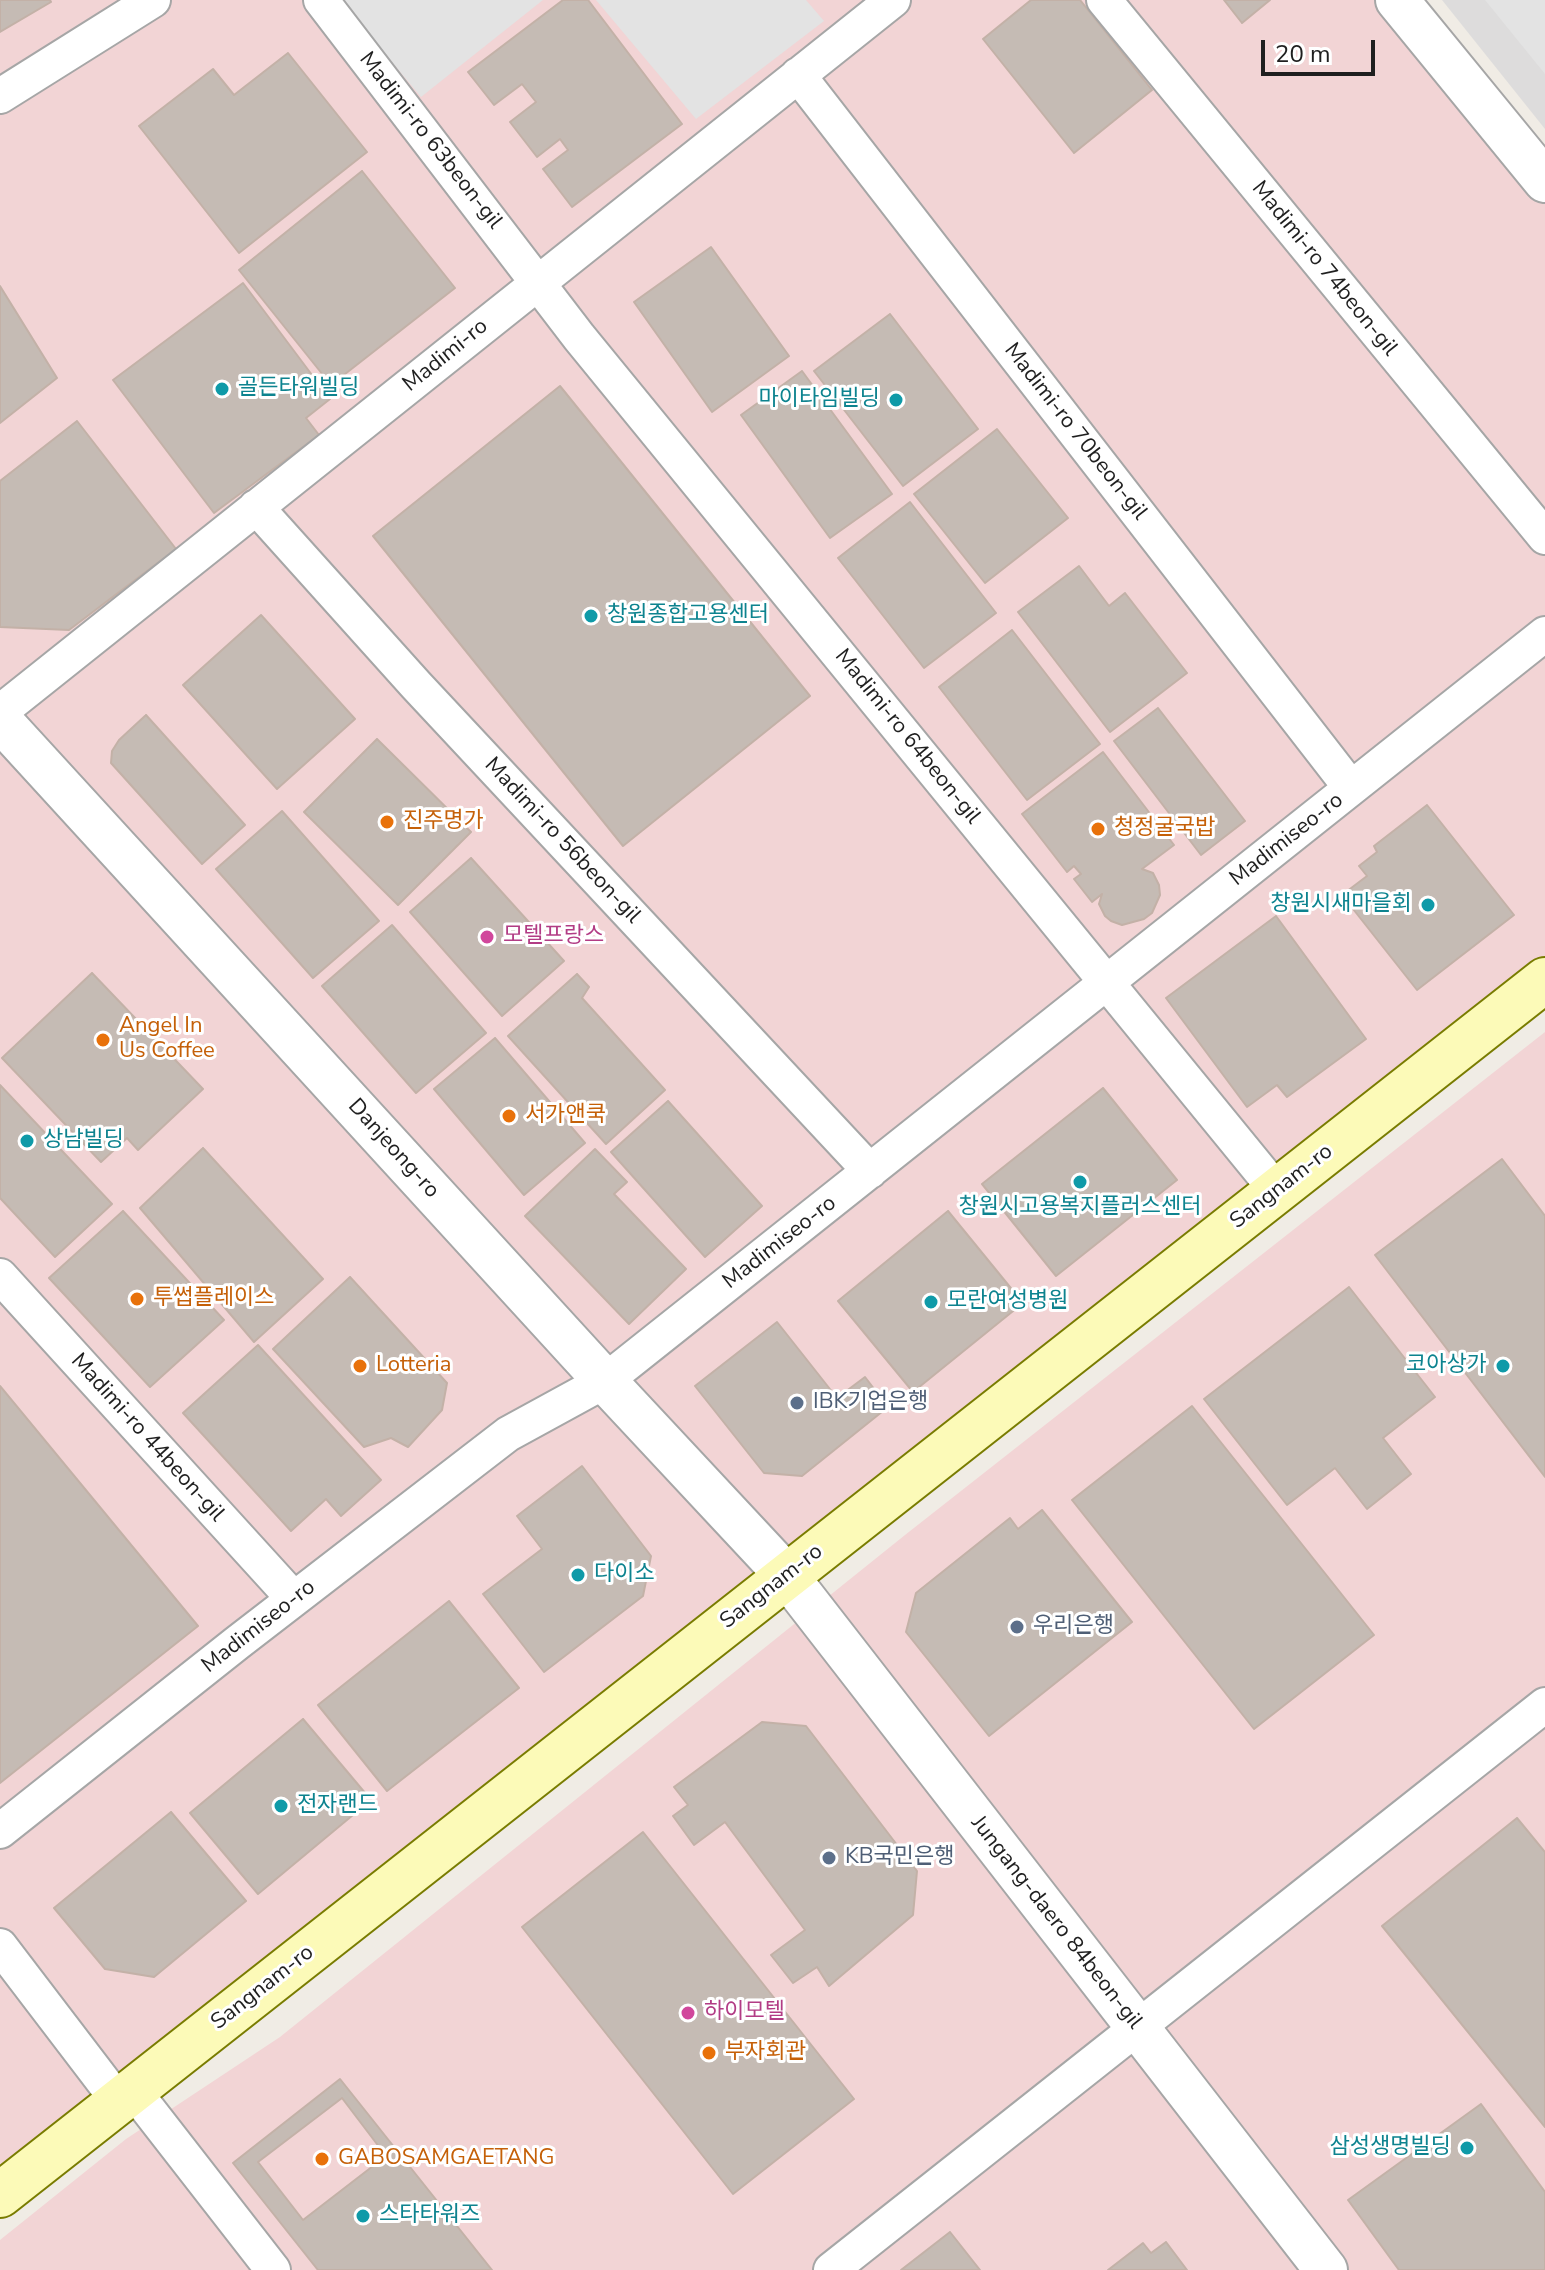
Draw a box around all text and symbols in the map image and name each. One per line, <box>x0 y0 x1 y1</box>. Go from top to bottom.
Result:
scale bar <box>1265 24 1379 74</box>
text: 20 m <box>1275 38 1331 70</box>
street label: Madimi-ro 63beon-gil <box>353 47 507 235</box>
street label: Madimi-ro 74beon-gil <box>1245 176 1403 362</box>
street label: Madimi-ro <box>398 314 494 398</box>
street label: Madimi-ro 70beon-gil <box>998 338 1152 526</box>
place label: 골든타워빌딩 <box>238 376 359 402</box>
marker: 골든타워빌딩 <box>213 380 231 398</box>
place label: 마이타임빌딩 <box>759 387 880 413</box>
marker: 마이타임빌딩 <box>887 391 905 409</box>
place label: 창원종합고용센터 <box>607 603 769 629</box>
marker: 창원종합고용센터 <box>582 607 600 625</box>
street label: Madimi-ro 64beon-gil <box>828 644 986 830</box>
street label: Madimi-ro 56beon-gil <box>478 753 646 929</box>
street label: Madimiseo-ro <box>1225 788 1349 892</box>
place label: 진주명가 <box>403 809 484 835</box>
marker: 진주명가 <box>378 813 396 831</box>
place label: 청정굴국밥 <box>1114 816 1215 842</box>
marker: 청정굴국밥 <box>1089 820 1107 838</box>
place label: 창원시새마을회 <box>1270 892 1412 918</box>
marker: 창원시새마을회 <box>1419 896 1437 914</box>
place label: 모텔프랑스 <box>503 924 604 950</box>
marker: 모텔프랑스 <box>478 928 496 946</box>
place label: Angel In Us Coffee <box>119 1014 215 1066</box>
marker: Angel In Us Coffee <box>94 1031 112 1049</box>
street label: Danjeong-ro <box>342 1094 444 1204</box>
place label: 서가앤쿡 <box>525 1103 606 1129</box>
marker: 서가앤쿡 <box>500 1107 518 1125</box>
place label: 상남빌딩 <box>43 1128 124 1154</box>
marker: 상남빌딩 <box>18 1132 36 1150</box>
street label: Sangnam-ro <box>1225 1139 1339 1235</box>
marker: 창원시고용복지플러스센터 <box>1071 1173 1089 1191</box>
street label: Madimiseo-ro <box>718 1191 842 1295</box>
place label: 창원시고용복지플러스센터 <box>959 1195 1201 1221</box>
place label: 투썹플레이스 <box>153 1286 274 1312</box>
place label: 모란여성병원 <box>947 1289 1068 1315</box>
marker: 투썹플레이스 <box>128 1290 146 1308</box>
marker: 모란여성병원 <box>922 1293 940 1311</box>
street label: Madimi-ro 44beon-gil <box>65 1348 229 1528</box>
place label: Lotteria <box>376 1353 451 1379</box>
place label: 코아상가 <box>1406 1353 1487 1379</box>
marker: Lotteria <box>351 1357 369 1375</box>
marker: 코아상가 <box>1494 1357 1512 1375</box>
place label: IBK기업은행 <box>813 1390 928 1416</box>
marker: IBK기업은행 <box>788 1394 806 1412</box>
street label: Sangnam-ro <box>715 1539 829 1635</box>
place label: 다이소 <box>594 1562 655 1588</box>
marker: 다이소 <box>569 1566 587 1584</box>
street label: Madimiseo-ro <box>197 1575 321 1679</box>
place label: 우리은행 <box>1033 1614 1114 1640</box>
marker: 우리은행 <box>1008 1618 1026 1636</box>
place label: 전자랜드 <box>297 1793 378 1819</box>
marker: 전자랜드 <box>272 1797 290 1815</box>
street label: Jungang-daero 84beon-gil <box>965 1811 1147 2035</box>
place label: KB국민은행 <box>845 1845 955 1871</box>
marker: KB국민은행 <box>820 1849 838 1867</box>
street label: Sangnam-ro <box>206 1940 320 2036</box>
place label: 하이모텔 <box>704 2000 785 2026</box>
marker: 하이모텔 <box>679 2004 697 2022</box>
place label: 부자회관 <box>725 2040 806 2066</box>
marker: 부자회관 <box>700 2044 718 2062</box>
place label: 삼성생명빌딩 <box>1330 2135 1451 2161</box>
marker: 삼성생명빌딩 <box>1458 2139 1476 2157</box>
place label: GABOSAMGAETANG <box>338 2146 554 2172</box>
marker: GABOSAMGAETANG <box>313 2150 331 2168</box>
place label: 스타타워즈 <box>379 2203 480 2229</box>
marker: 스타타워즈 <box>354 2207 372 2225</box>

